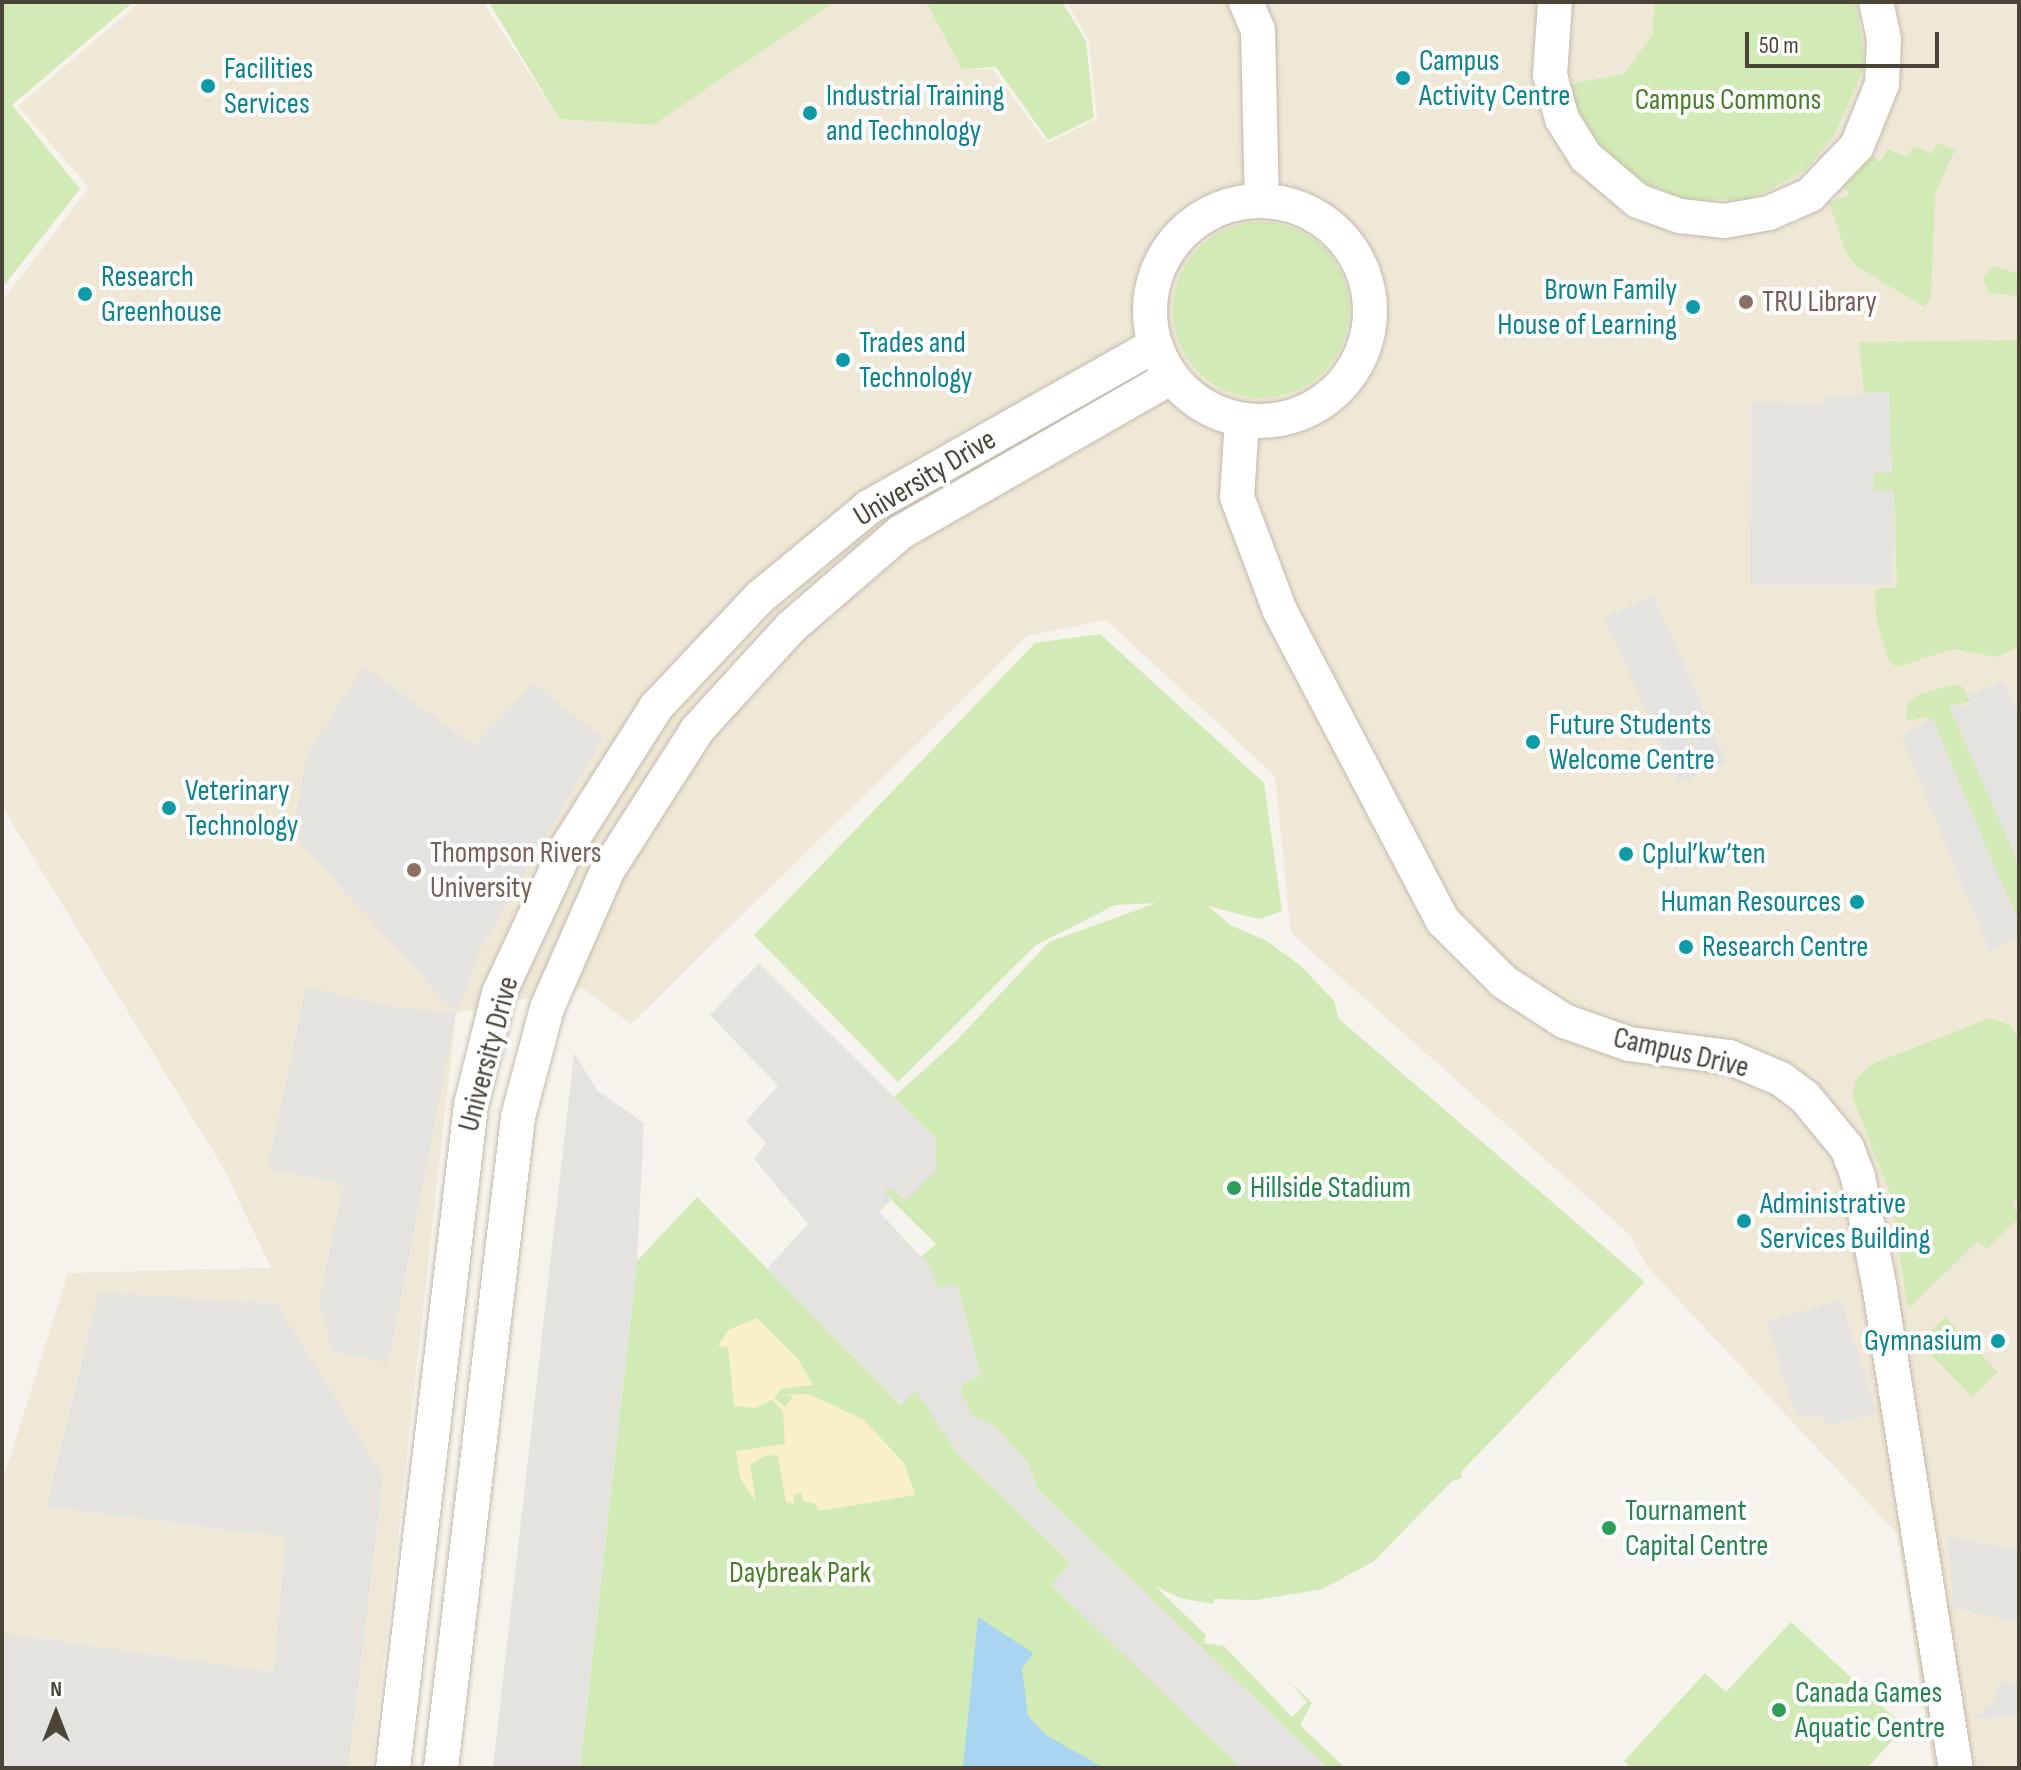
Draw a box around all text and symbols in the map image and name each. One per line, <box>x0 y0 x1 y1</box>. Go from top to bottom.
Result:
scale bar <box>1749 16 1943 66</box>
text: 50 m <box>1759 31 1799 60</box>
place label: Campus Activity Centre <box>1419 43 1570 114</box>
place label: Facilities Services <box>224 51 313 122</box>
marker: Campus Activity Centre <box>1394 69 1412 87</box>
marker: Facilities Services <box>199 77 217 95</box>
place label: Industrial Training and Technology <box>826 78 1004 148</box>
park label: Campus Commons <box>1635 82 1821 118</box>
marker: Industrial Training and Technology <box>801 104 819 122</box>
place label: Research Greenhouse <box>101 259 222 330</box>
place label: Brown Family House of Learning <box>1497 272 1677 342</box>
place label: TRU Library <box>1762 284 1877 320</box>
marker: Research Greenhouse <box>76 285 94 303</box>
marker: TRU Library <box>1737 293 1755 311</box>
marker: Brown Family House of Learning <box>1684 298 1702 316</box>
place label: Trades and Technology <box>859 325 972 396</box>
marker: Trades and Technology <box>834 351 852 369</box>
street label: University Drive <box>848 422 1002 534</box>
place label: Future Students Welcome Centre <box>1549 707 1715 778</box>
marker: Future Students Welcome Centre <box>1524 733 1542 751</box>
place label: Veterinary Technology <box>185 773 298 844</box>
marker: Veterinary Technology <box>160 799 178 817</box>
place label: Thompson Rivers University <box>430 835 602 906</box>
place label: Cplul’kw’ten <box>1642 836 1766 872</box>
marker: Cplul’kw’ten <box>1617 845 1635 863</box>
marker: Thompson Rivers University <box>405 861 423 879</box>
place label: Human Resources <box>1661 884 1841 920</box>
marker: Human Resources <box>1848 893 1866 911</box>
place label: Research Centre <box>1702 929 1868 965</box>
marker: Research Centre <box>1677 938 1695 956</box>
street label: University Drive <box>451 972 527 1136</box>
street label: Campus Drive <box>1610 1020 1752 1086</box>
place label: Hillside Stadium <box>1250 1170 1411 1206</box>
marker: Hillside Stadium <box>1225 1179 1243 1197</box>
place label: Administrative Services Building <box>1760 1186 1930 1256</box>
marker: Administrative Services Building <box>1735 1212 1753 1230</box>
place label: Gymnasium <box>1864 1323 1982 1359</box>
marker: Gymnasium <box>1989 1332 2007 1350</box>
place label: Tournament Capital Centre <box>1625 1493 1768 1564</box>
marker: Tournament Capital Centre <box>1600 1519 1618 1537</box>
park label: Daybreak Park <box>729 1555 871 1591</box>
north arrow <box>16 1674 96 1754</box>
place label: Canada Games Aquatic Centre <box>1795 1675 1945 1746</box>
text: N <box>50 1676 62 1703</box>
marker: Canada Games Aquatic Centre <box>1770 1701 1788 1719</box>

